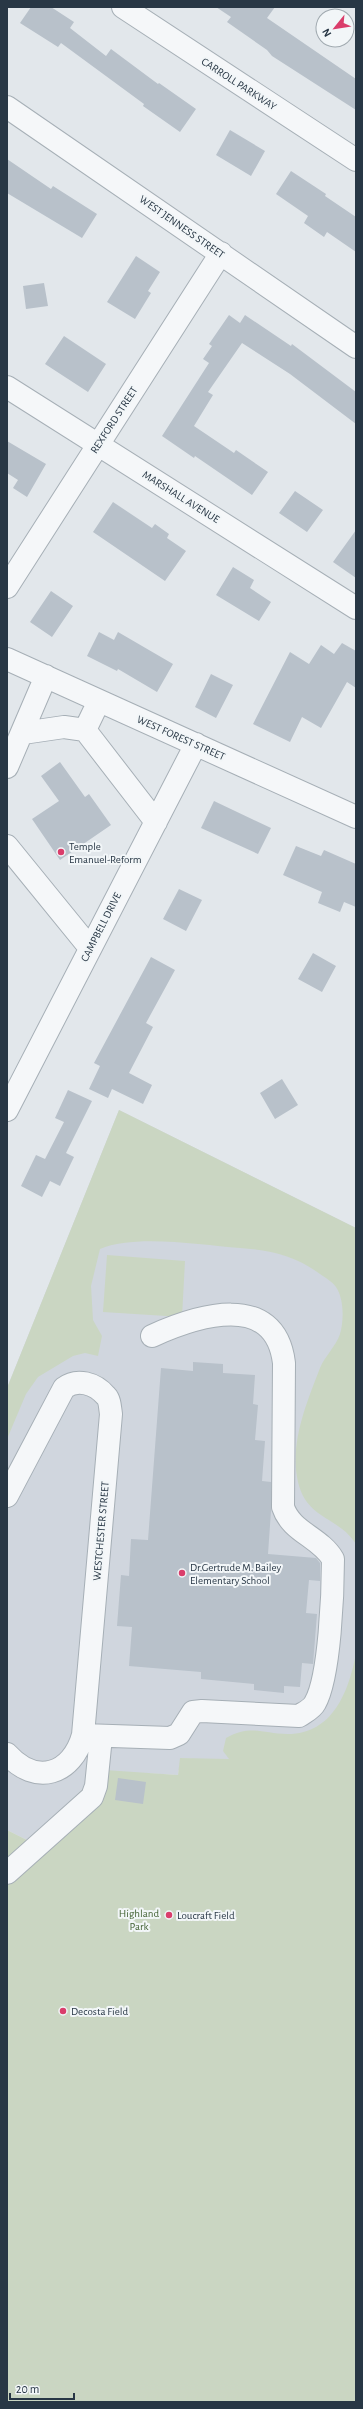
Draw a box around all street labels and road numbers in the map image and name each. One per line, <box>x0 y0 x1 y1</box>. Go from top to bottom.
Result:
street label: CARROLL PARKWAY <box>200 56 279 112</box>
street label: WEST JENNESS STREET <box>137 194 227 261</box>
street label: REXFORD STREET <box>88 384 140 455</box>
street label: MARSHALL AVENUE <box>141 469 222 525</box>
street label: WEST FOREST STREET <box>135 714 227 763</box>
street label: CAMPBELL DRIVE <box>79 890 123 963</box>
street label: WESTCHESTER STREET <box>91 1480 111 1581</box>

